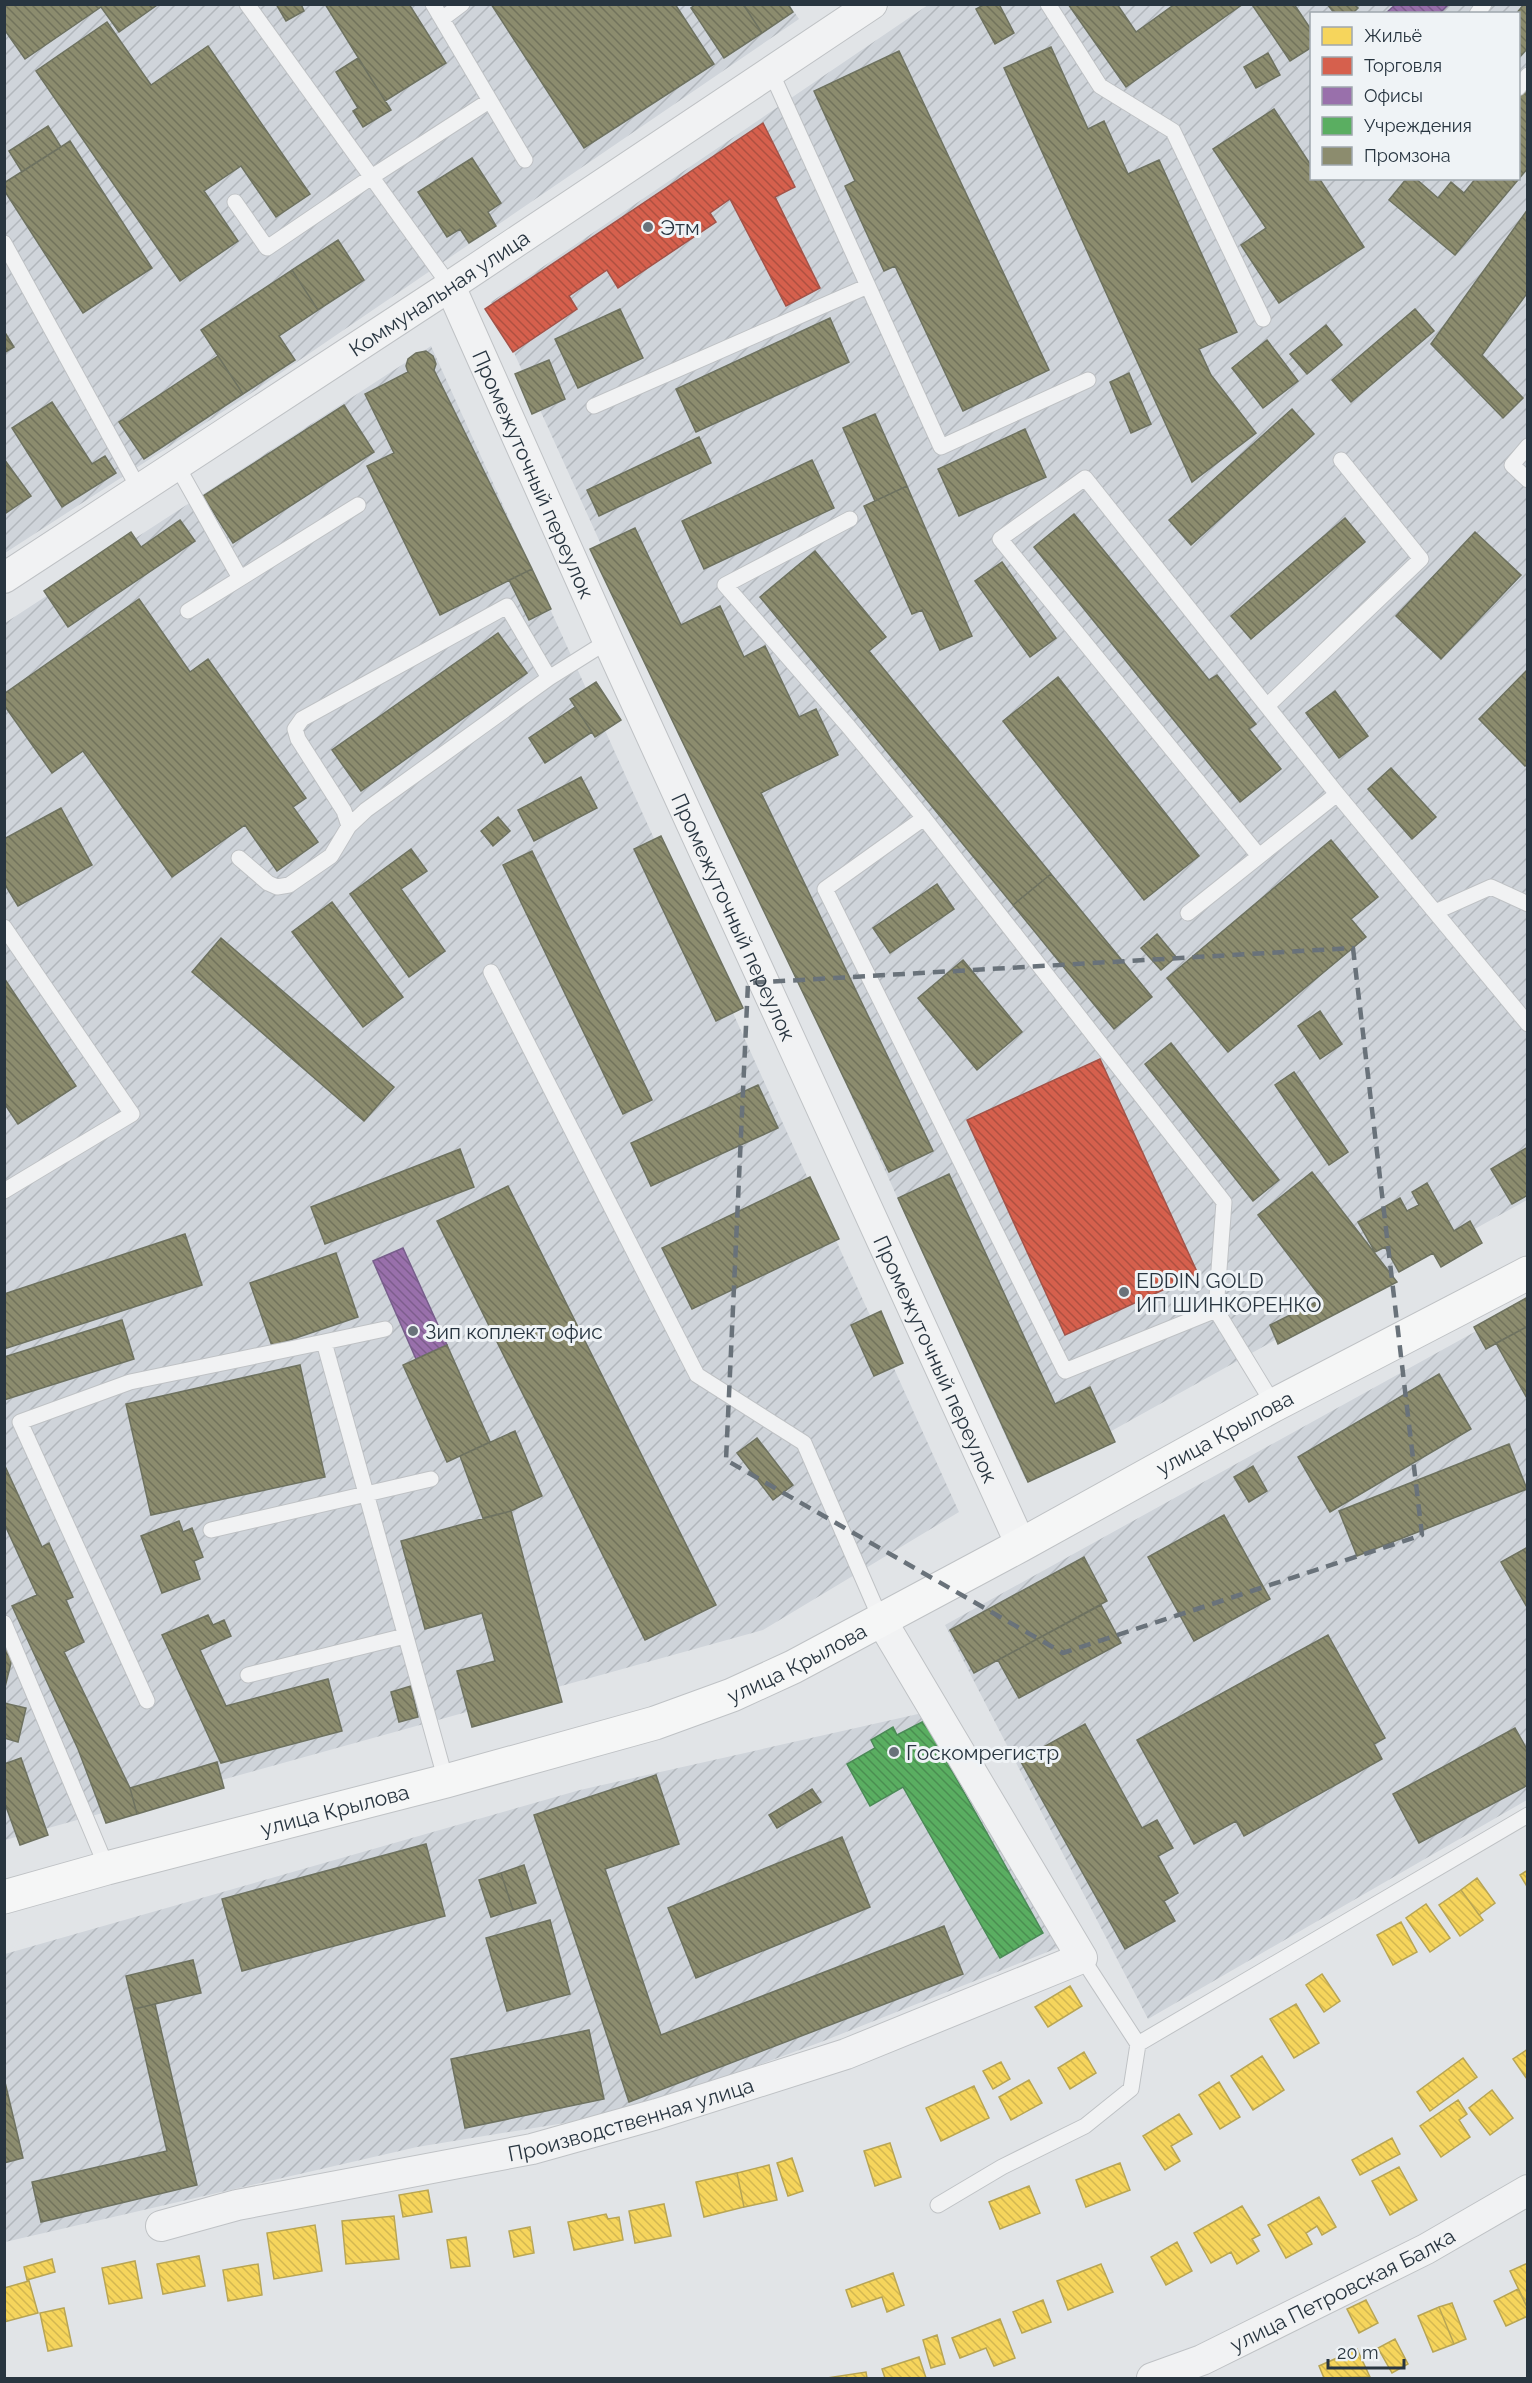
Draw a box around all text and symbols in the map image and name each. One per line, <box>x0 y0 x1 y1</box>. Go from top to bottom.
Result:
legend <box>1310 12 1520 180</box>
text: Жильё <box>1364 25 1422 46</box>
text: Торговля <box>1364 55 1442 76</box>
text: Офисы <box>1364 85 1423 106</box>
text: Учреждения <box>1364 115 1472 136</box>
text: Промзона <box>1364 145 1451 166</box>
place label: Этм <box>660 215 700 240</box>
marker: Этм <box>641 220 655 234</box>
street label: Коммунальная улица <box>344 224 534 361</box>
street label: Промежуточный переулок <box>468 346 600 602</box>
street label: Промежуточный переулок <box>667 789 801 1045</box>
street label: Промежуточный переулок <box>869 1231 1003 1487</box>
place label: EDDIN GOLD ИП ШИНКОРЕНКО <box>1136 1268 1322 1317</box>
marker: EDDIN GOLD ИП ШИНКОРЕНКО <box>1117 1285 1131 1299</box>
place label: Зип коплект офис <box>425 1319 603 1344</box>
marker: Зип коплект офис <box>406 1324 420 1338</box>
street label: улица Крылова <box>1152 1385 1297 1480</box>
street label: улица Крылова <box>723 1618 871 1708</box>
place label: Госкомрегистр <box>906 1740 1059 1765</box>
marker: Госкомрегистр <box>887 1745 901 1759</box>
street label: улица Крылова <box>258 1779 412 1841</box>
street label: Производственная улица <box>506 2072 757 2166</box>
street label: улица Петровская Балка <box>1226 2223 1459 2357</box>
scale bar <box>1328 2332 1404 2370</box>
text: 20 m <box>1337 2342 1379 2363</box>

